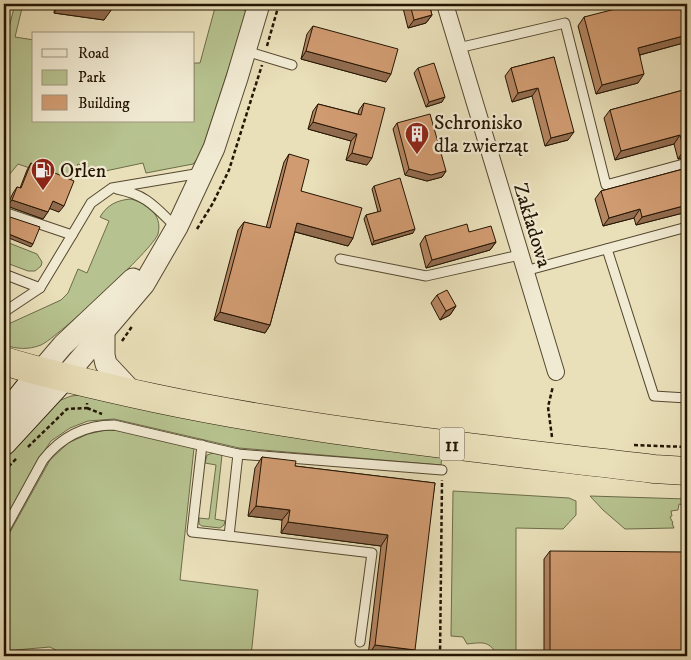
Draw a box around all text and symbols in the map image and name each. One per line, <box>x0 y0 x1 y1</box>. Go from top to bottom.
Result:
legend <box>32 32 195 122</box>
text: Road <box>78 44 110 63</box>
text: Park <box>78 68 107 87</box>
text: Building <box>78 94 130 113</box>
place label: Schronisko dla zwierząt <box>434 111 529 159</box>
building icon: Schronisko dla zwierząt <box>404 121 430 155</box>
fuel station icon: Orlen <box>30 157 56 191</box>
place label: Orlen <box>60 159 107 184</box>
street label: Zakładowa <box>507 180 556 271</box>
road number: 11 <box>440 428 464 460</box>

